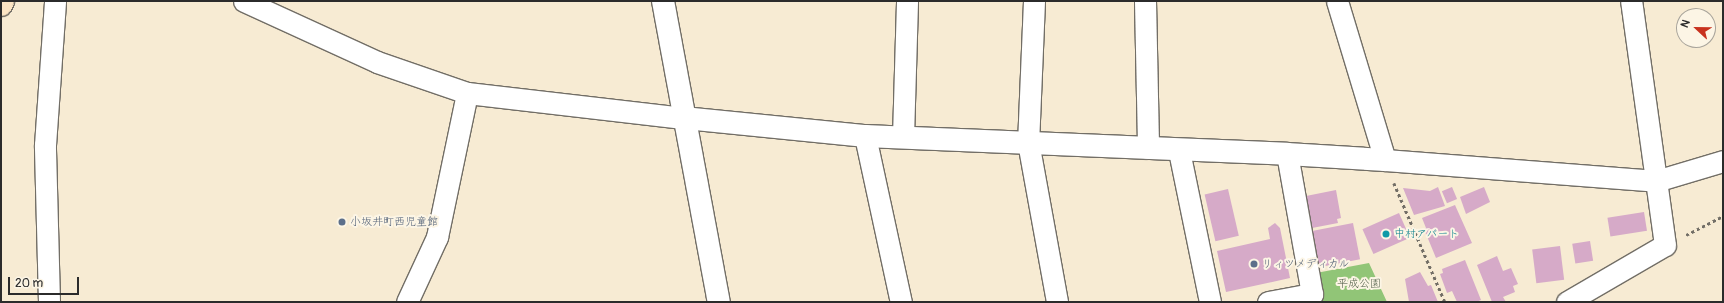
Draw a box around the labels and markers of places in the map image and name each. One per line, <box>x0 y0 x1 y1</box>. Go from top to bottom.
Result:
place label: 小坂井町西児童館 <box>350 215 438 229</box>
marker: 小坂井町西児童館 <box>337 217 347 227</box>
place label: 中村アパート <box>1394 227 1460 241</box>
marker: 中村アパート <box>1381 229 1391 239</box>
place label: リィツメディカル <box>1262 257 1350 271</box>
marker: リィツメディカル <box>1249 259 1259 269</box>

